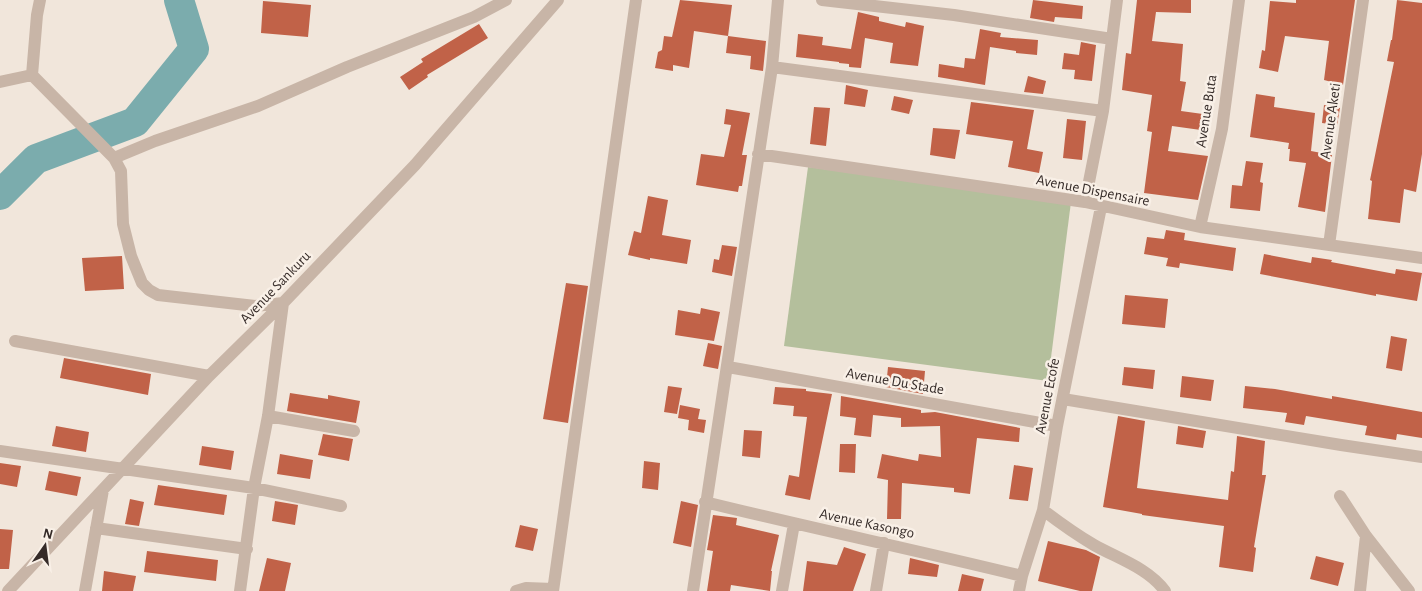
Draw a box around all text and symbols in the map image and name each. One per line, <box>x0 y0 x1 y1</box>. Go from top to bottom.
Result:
street label: Avenue Buta <box>1193 73 1220 149</box>
street label: Avenue Aketi <box>1318 82 1343 160</box>
street label: Avenue Dispensaire <box>1035 172 1151 209</box>
street label: Avenue Sankuru <box>237 248 314 326</box>
street label: Avenue Ecofe <box>1033 357 1062 435</box>
street label: Avenue Du Stade <box>845 365 945 398</box>
street label: Avenue Kasongo <box>818 506 916 541</box>
north arrow <box>20 521 70 571</box>
text: N <box>41 526 54 542</box>

